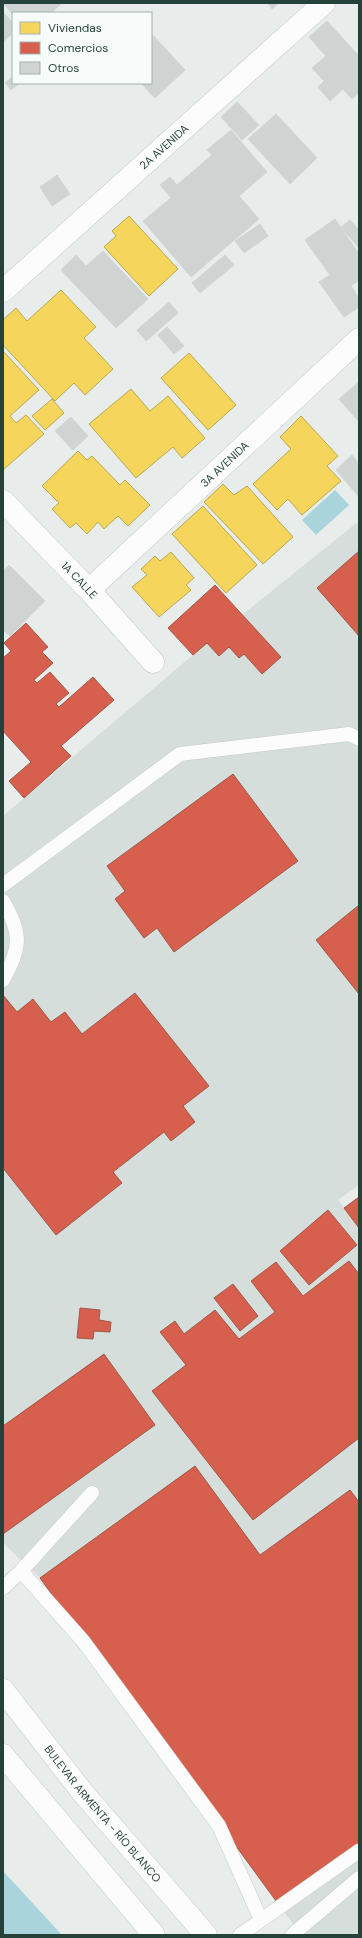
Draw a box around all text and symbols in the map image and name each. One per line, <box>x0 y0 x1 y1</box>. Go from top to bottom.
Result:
legend <box>12 12 152 84</box>
text: Viviendas <box>48 20 102 36</box>
text: Comercios <box>48 40 108 56</box>
text: Otros <box>48 60 79 76</box>
street label: 2A AVENIDA <box>136 121 191 172</box>
street label: 3A AVENIDA <box>198 438 251 490</box>
street label: 1A CALLE <box>58 559 101 602</box>
street label: BULEVAR ARMENTA - RÍO BLANCO <box>41 1742 164 1885</box>

